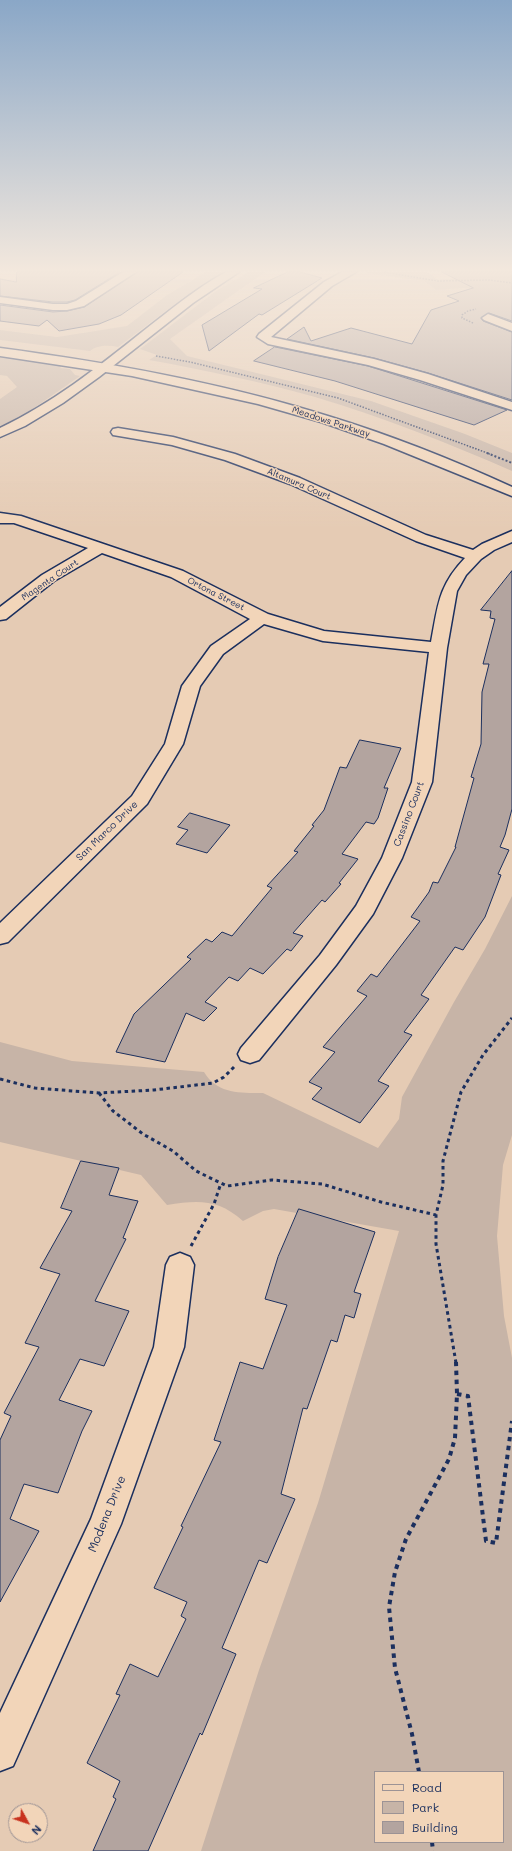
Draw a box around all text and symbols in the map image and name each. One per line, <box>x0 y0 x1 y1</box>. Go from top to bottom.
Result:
street label: Meadows Parkway <box>291 404 371 440</box>
street label: Altamura Court <box>265 466 333 502</box>
street label: Magenta Court <box>20 557 80 603</box>
street label: Ortona Street <box>185 575 247 613</box>
street label: Cassino Court <box>391 780 427 848</box>
street label: San Marco Drive <box>74 798 140 864</box>
street label: Modena Drive <box>85 1474 129 1554</box>
legend <box>374 1771 504 1843</box>
text: Road <box>412 1779 442 1795</box>
text: Park <box>412 1799 439 1815</box>
north arrow <box>8 1803 48 1843</box>
text: Building <box>412 1819 458 1835</box>
text: N <box>28 1822 45 1838</box>

